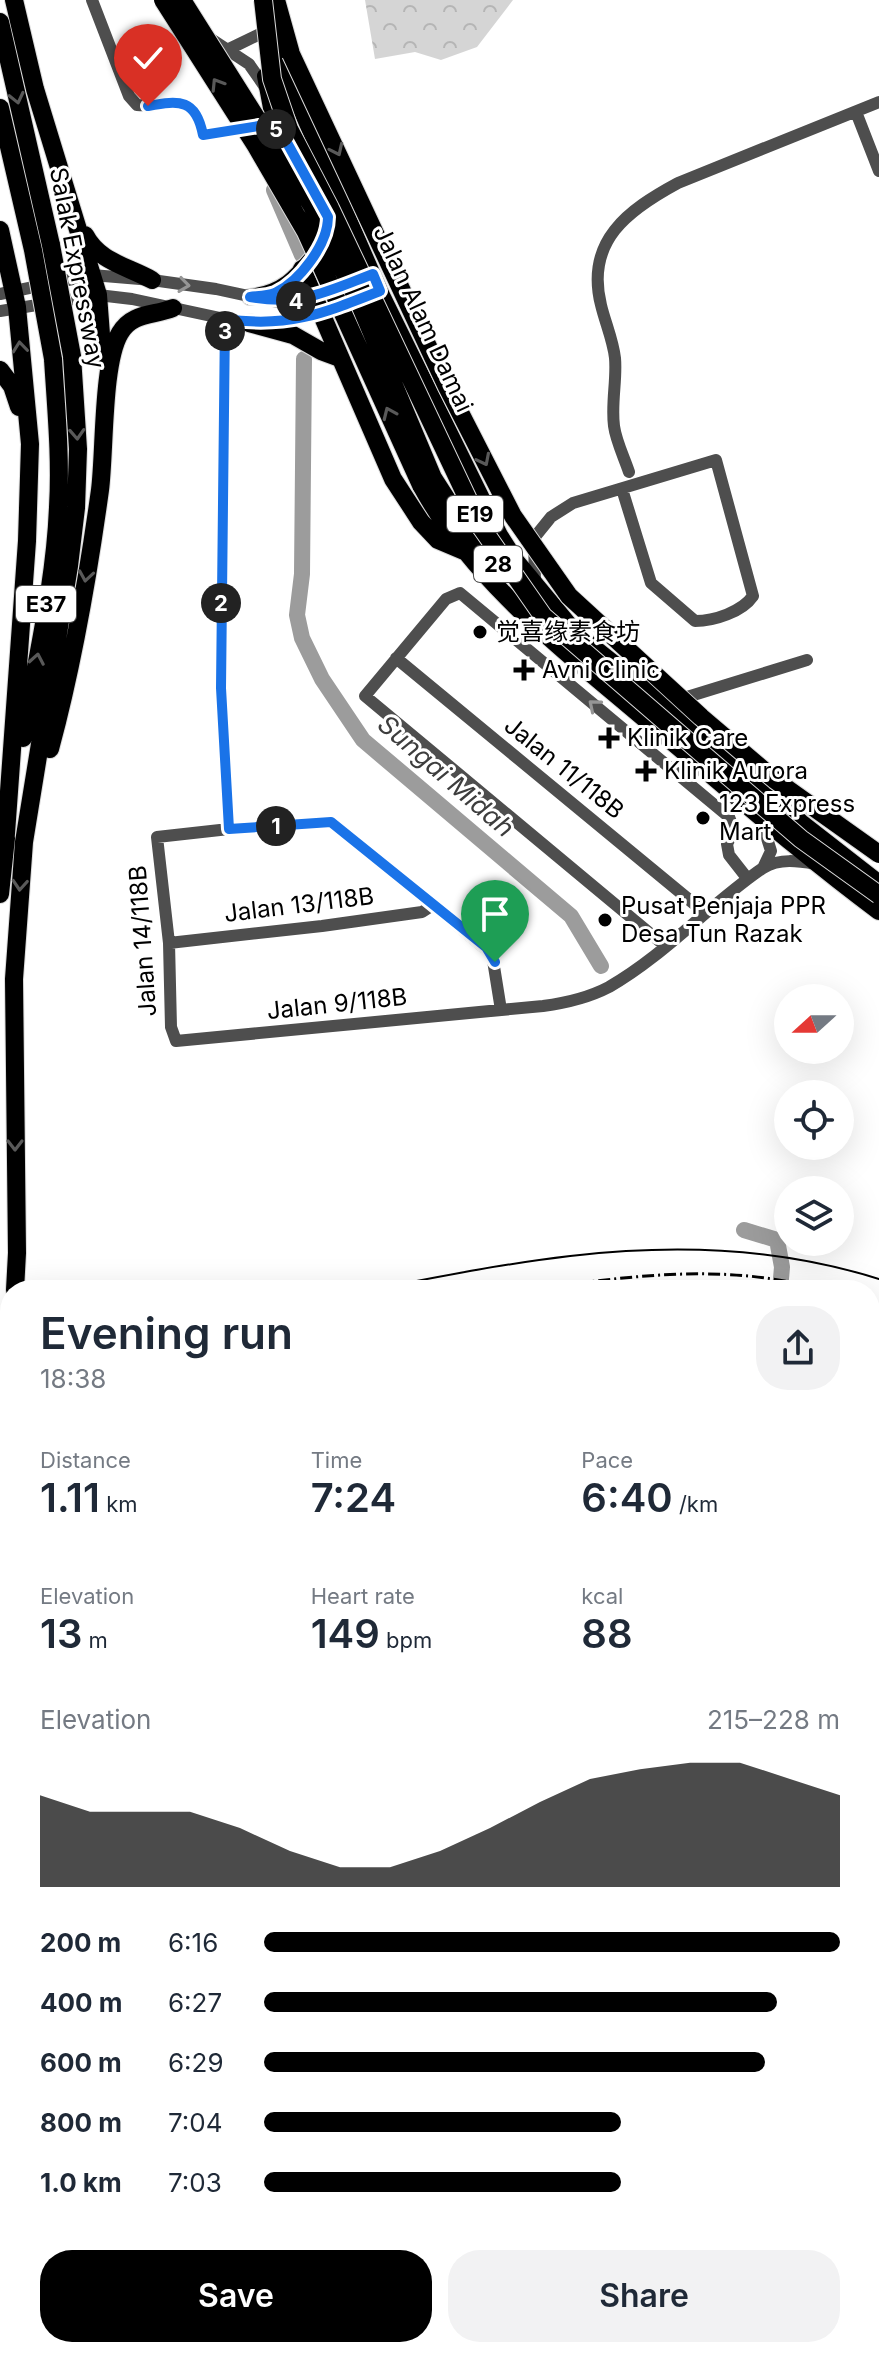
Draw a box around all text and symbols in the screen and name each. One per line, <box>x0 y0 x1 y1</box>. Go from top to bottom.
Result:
pin <box>114 24 182 106</box>
icon: check <box>126 36 170 80</box>
one-way arrow <box>211 79 226 93</box>
one-way arrow <box>8 91 25 104</box>
pin: 5 <box>256 109 296 149</box>
text: 5 <box>269 116 283 142</box>
one-way arrow <box>327 141 343 156</box>
street label: Salak Expressway <box>44 165 111 371</box>
street label: Jalan Alam Damai <box>368 221 479 417</box>
one-way arrow <box>177 276 190 293</box>
pin: 4 <box>276 281 316 321</box>
text: 4 <box>289 288 303 314</box>
pin: 3 <box>205 311 245 351</box>
text: 3 <box>218 318 232 344</box>
one-way arrow <box>12 341 29 354</box>
one-way arrow <box>383 407 399 422</box>
one-way arrow <box>68 428 85 441</box>
one-way arrow <box>475 452 490 467</box>
road number: E19 <box>447 496 503 532</box>
road number: 28 <box>474 546 522 582</box>
one-way arrow <box>79 569 96 583</box>
pin: 2 <box>201 583 241 623</box>
road number: E37 <box>16 586 76 622</box>
text: 2 <box>214 590 228 616</box>
place label: 觉喜缘素食坊 <box>496 617 640 646</box>
marker: 觉喜缘素食坊 <box>471 623 489 641</box>
one-way arrow <box>27 652 44 666</box>
place label: Avni Clinic <box>542 655 660 684</box>
marker: Avni Clinic <box>513 659 535 681</box>
one-way arrow <box>589 700 604 715</box>
water label: Sungai Midah <box>372 708 521 843</box>
street label: Jalan 11/118B <box>499 711 630 825</box>
place label: Klinik Care <box>627 723 748 752</box>
marker: Klinik Care <box>598 727 620 749</box>
place label: Klinik Aurora <box>664 756 808 785</box>
marker: Klinik Aurora <box>635 760 657 782</box>
place label: 123 Express Mart <box>719 789 855 846</box>
pin: 1 <box>256 806 296 846</box>
marker: 123 Express Mart <box>694 809 712 827</box>
text: 1 <box>271 813 281 839</box>
street label: Jalan 14/118B <box>123 865 162 1018</box>
one-way arrow <box>12 879 29 892</box>
pin <box>461 880 529 962</box>
street label: Jalan 13/118B <box>222 881 375 928</box>
place label: Pusat Penjaja PPR Desa Tun Razak <box>621 891 826 948</box>
icon: arrive <box>473 892 517 936</box>
marker: Pusat Penjaja PPR Desa Tun Razak <box>596 911 614 929</box>
street label: Jalan 9/118B <box>265 982 409 1025</box>
north arrow <box>774 984 854 1064</box>
map controls <box>774 984 854 1256</box>
button: locate <box>774 1080 854 1160</box>
one-way arrow <box>7 1139 24 1152</box>
button: layers <box>774 1176 854 1256</box>
text: Evening run <box>40 1306 293 1360</box>
button: share <box>756 1306 840 1390</box>
text: 18:38 <box>40 1363 106 1394</box>
text: Distance <box>40 1447 131 1473</box>
text: Time <box>311 1447 362 1473</box>
text: Pace <box>581 1447 633 1473</box>
text: 1.11 <box>40 1473 100 1522</box>
text: 7:24 <box>311 1473 396 1522</box>
text: 6:40 <box>581 1473 673 1522</box>
text: km <box>100 1491 138 1517</box>
text: /km <box>673 1491 718 1517</box>
text: Elevation <box>40 1583 134 1609</box>
text: Heart rate <box>311 1583 415 1609</box>
text: kcal <box>581 1583 623 1609</box>
text: 13 <box>40 1609 82 1658</box>
text: 149 <box>311 1609 380 1658</box>
text: 88 <box>581 1609 633 1658</box>
text: m <box>82 1627 108 1653</box>
text: bpm <box>380 1627 432 1653</box>
text: Elevation <box>40 1704 151 1735</box>
text: 215–228 m <box>707 1704 840 1735</box>
text: 200 m <box>40 1927 121 1958</box>
text: 6:16 <box>168 1927 218 1958</box>
text: 400 m <box>40 1987 123 2018</box>
text: 6:27 <box>168 1987 222 2018</box>
text: 600 m <box>40 2047 122 2078</box>
text: 6:29 <box>168 2047 224 2078</box>
text: 800 m <box>40 2107 122 2138</box>
text: 7:04 <box>168 2107 223 2138</box>
text: 1.0 km <box>40 2167 122 2198</box>
text: 7:03 <box>168 2167 222 2198</box>
button: Save <box>40 2250 432 2342</box>
button: Share <box>448 2250 840 2342</box>

